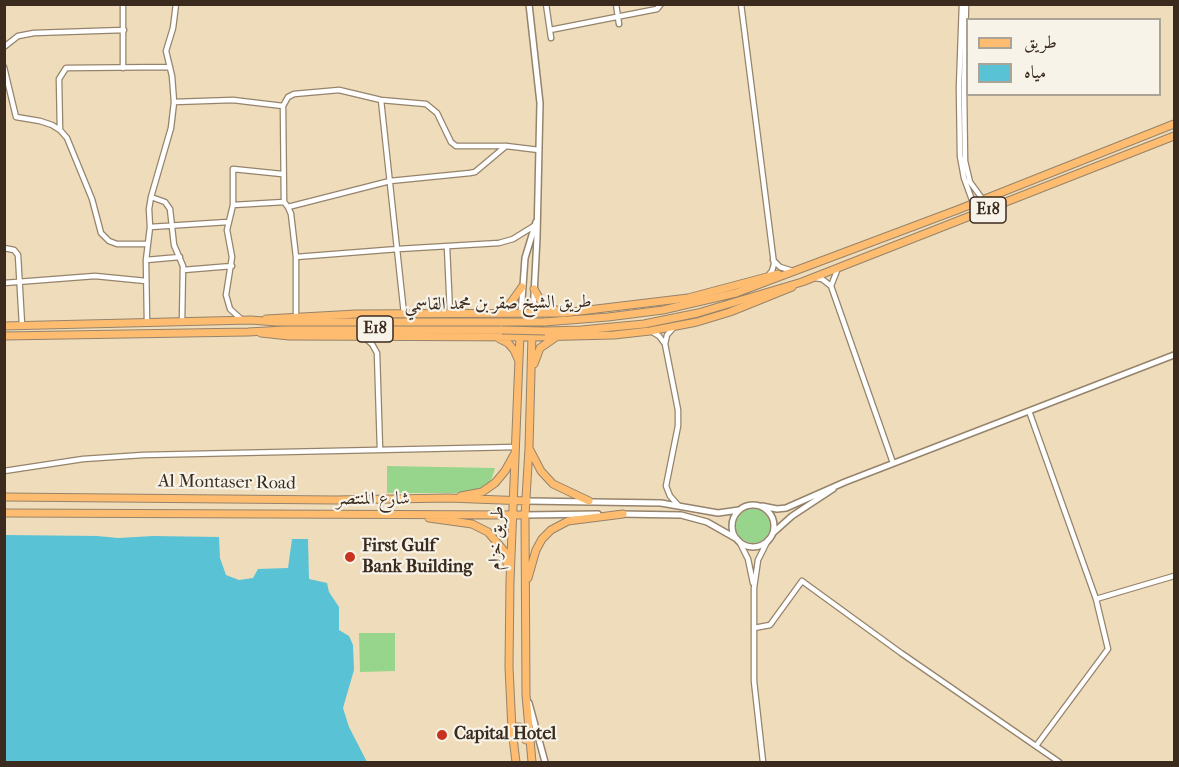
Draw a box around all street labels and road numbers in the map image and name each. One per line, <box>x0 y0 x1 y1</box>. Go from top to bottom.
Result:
road number: E18 <box>970 197 1006 223</box>
street label: طريق الشيخ صقر بن محمد القاسمي <box>404 292 592 316</box>
road number: E18 <box>357 316 393 342</box>
street label: Al Montaser Road <box>158 471 296 495</box>
street label: شارع المنتصر <box>336 489 410 511</box>
street label: طريق خزام <box>485 505 509 571</box>

